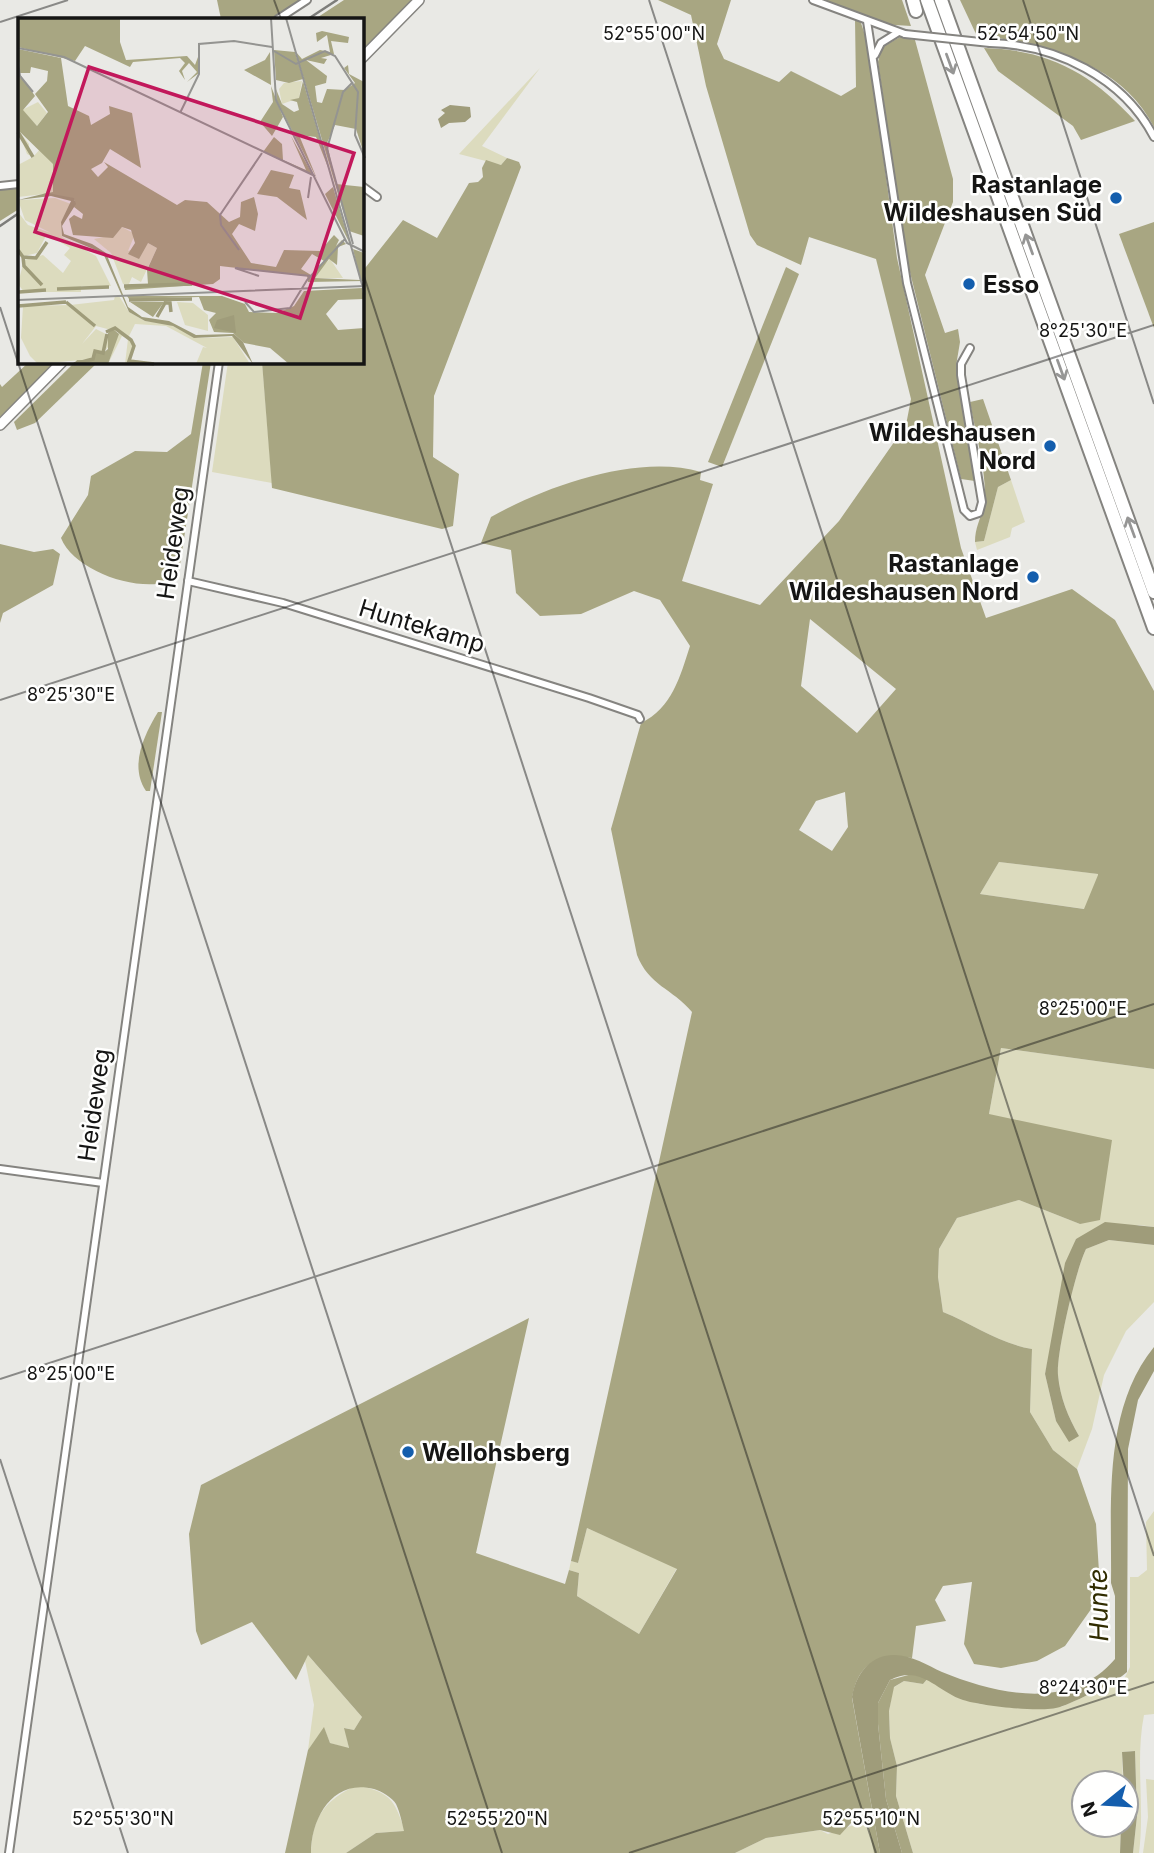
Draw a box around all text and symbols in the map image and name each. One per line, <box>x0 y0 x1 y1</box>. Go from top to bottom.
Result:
inset map <box>18 18 364 364</box>
text: 52°55'00"N <box>603 23 705 44</box>
text: 52°54'50"N <box>977 23 1079 44</box>
one-way arrow <box>945 53 957 75</box>
place label: Rastanlage Wildeshausen Süd <box>883 170 1102 227</box>
marker: Rastanlage Wildeshausen Süd <box>1108 190 1124 206</box>
one-way arrow <box>1022 233 1035 255</box>
place label: Esso <box>983 270 1039 299</box>
marker: Esso <box>961 276 977 292</box>
text: 8°25'30"E <box>1039 320 1127 341</box>
one-way arrow <box>1056 359 1068 381</box>
place label: Wildeshausen Nord <box>869 418 1036 475</box>
marker: Wildeshausen Nord <box>1042 438 1058 454</box>
street label: Heideweg <box>151 485 195 601</box>
one-way arrow <box>1124 517 1136 539</box>
place label: Rastanlage Wildeshausen Nord <box>789 549 1019 606</box>
marker: Rastanlage Wildeshausen Nord <box>1025 569 1041 585</box>
street label: Huntekamp <box>356 593 488 659</box>
text: 8°25'30"E <box>27 684 115 705</box>
text: 8°25'00"E <box>1039 998 1127 1019</box>
street label: Heideweg <box>72 1047 116 1163</box>
text: 8°25'00"E <box>27 1363 115 1384</box>
place label: Wellohsberg <box>422 1438 570 1467</box>
marker: Wellohsberg <box>400 1444 416 1460</box>
water label: Hunte <box>1082 1568 1114 1642</box>
text: 8°24'30"E <box>1039 1677 1127 1698</box>
north arrow <box>1070 1769 1140 1839</box>
text: N <box>1076 1799 1102 1820</box>
text: 52°55'30"N <box>72 1808 174 1829</box>
text: 52°55'20"N <box>446 1808 548 1829</box>
text: 52°55'10"N <box>822 1808 920 1829</box>

